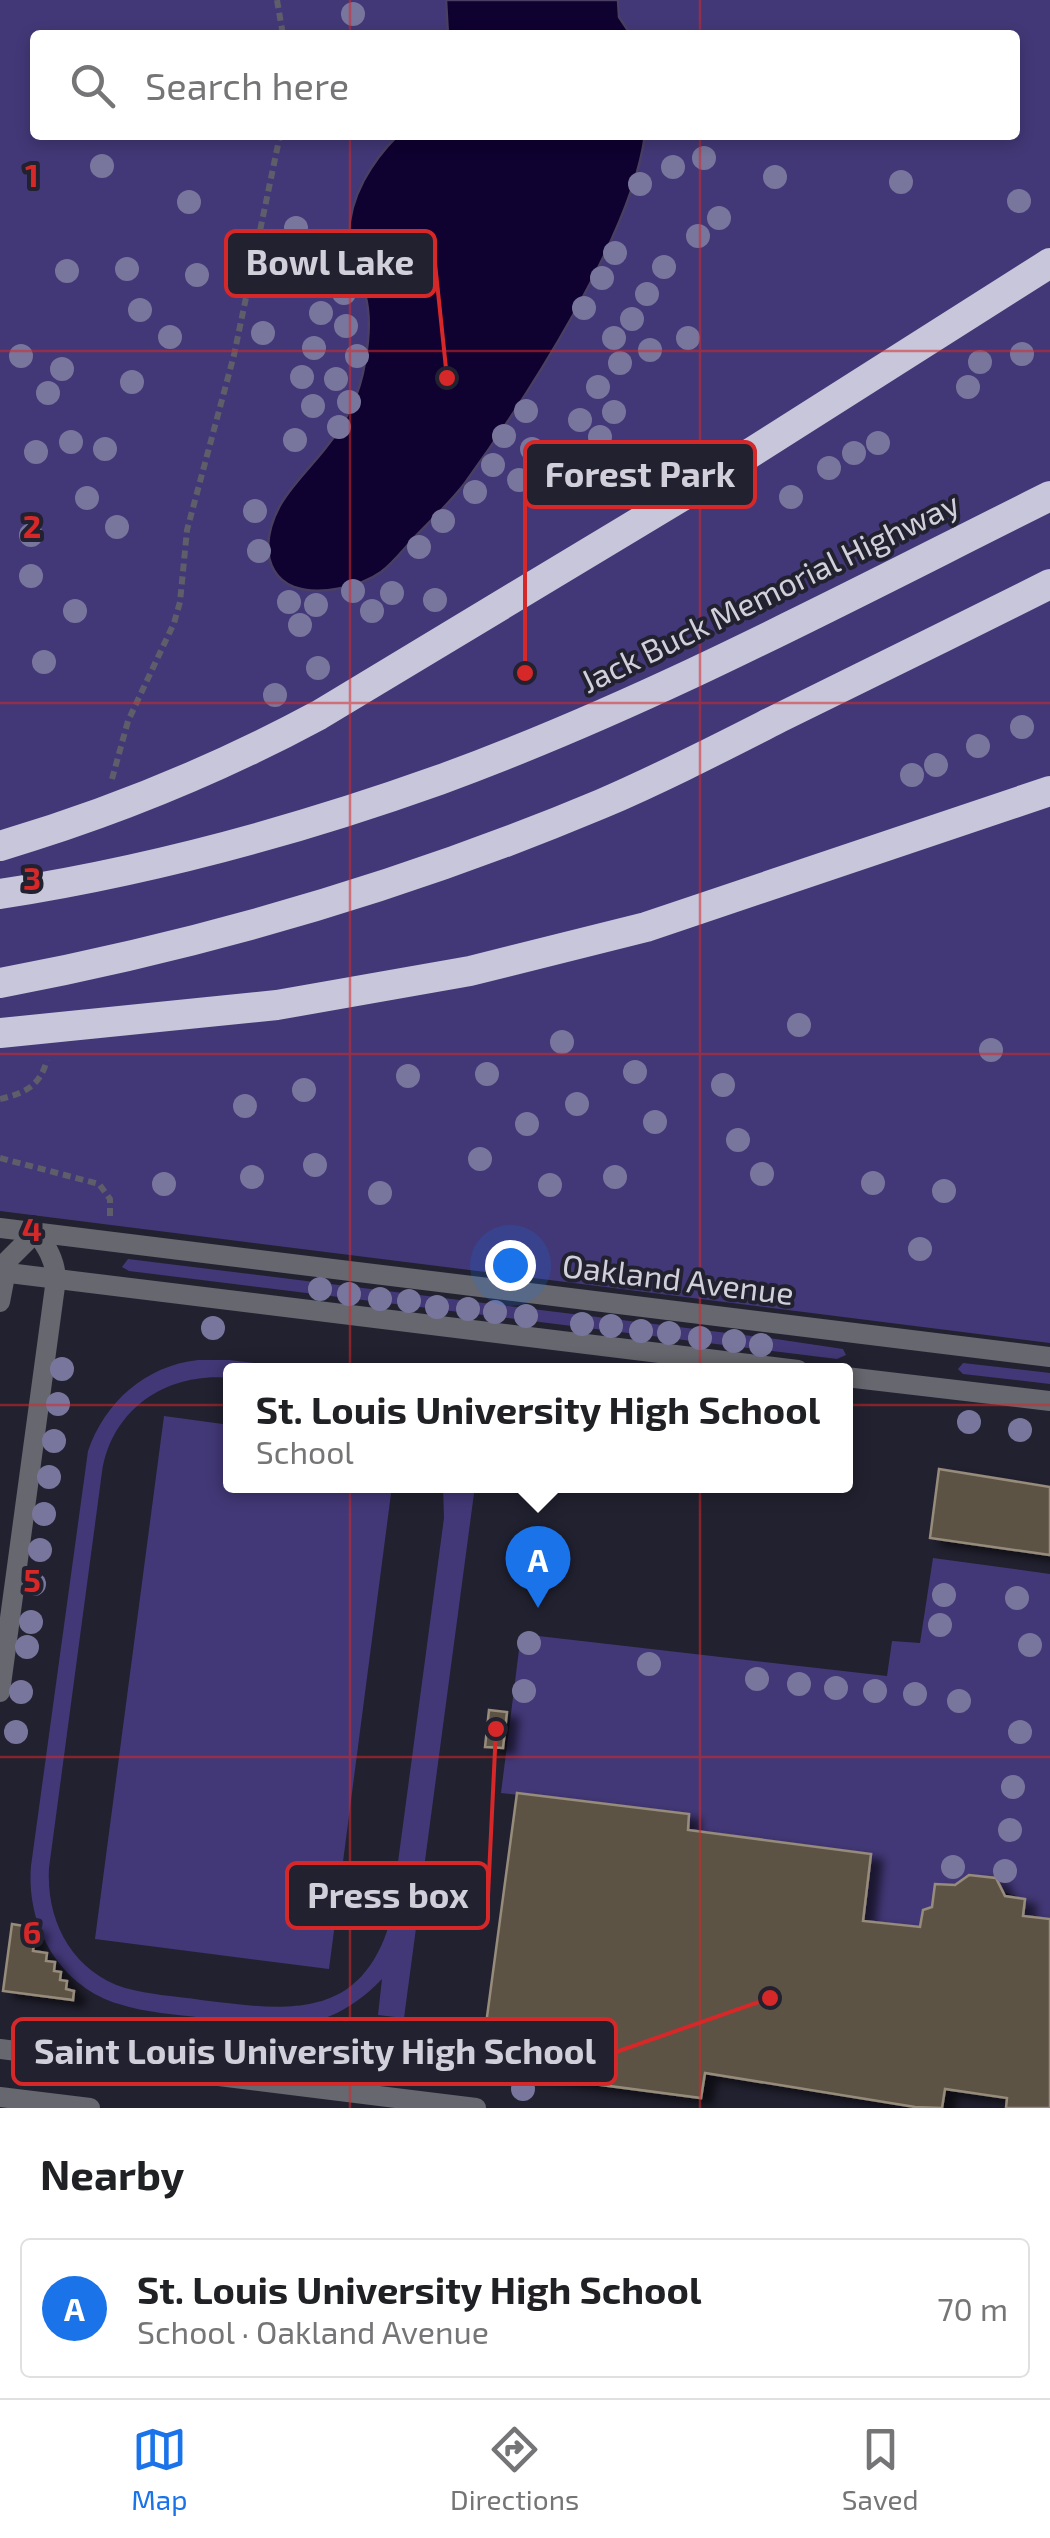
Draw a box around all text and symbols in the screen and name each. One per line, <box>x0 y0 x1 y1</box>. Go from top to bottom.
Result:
search box <box>30 30 1020 140</box>
icon: search <box>65 58 120 113</box>
text: Search here <box>145 62 349 108</box>
text: 1 <box>25 155 39 193</box>
callout: Bowl Lake <box>226 231 435 296</box>
text: Bowl Lake <box>246 240 414 282</box>
callout: Forest Park <box>525 442 755 507</box>
text: Forest Park <box>545 452 736 494</box>
street label: Jack Buck Memorial Highway <box>574 483 965 700</box>
text: 2 <box>23 506 41 544</box>
text: 3 <box>23 858 41 896</box>
text: 4 <box>22 1209 42 1247</box>
your location <box>485 1240 536 1291</box>
street label: Oakland Avenue <box>560 1245 796 1311</box>
popup <box>223 1363 853 1493</box>
text: St. Louis University High School <box>256 1386 820 1432</box>
text: School <box>256 1432 354 1470</box>
pin: A <box>506 1526 570 1608</box>
text: 5 <box>23 1560 41 1598</box>
callout: Press box <box>287 1863 488 1928</box>
text: Press box <box>307 1873 469 1915</box>
text: 6 <box>23 1912 41 1950</box>
callout: Saint Louis University High School <box>13 2019 616 2084</box>
text: Saint Louis University High School <box>34 2029 597 2072</box>
text: Nearby <box>40 2148 184 2198</box>
text: St. Louis University High School <box>137 2266 701 2312</box>
text: A <box>64 2289 85 2327</box>
text: 70 m <box>937 2289 1008 2327</box>
text: School · Oakland Avenue <box>137 2312 489 2350</box>
tab: Map <box>131 2422 187 2516</box>
tab: Directions <box>450 2422 579 2516</box>
tab: Saved <box>842 2422 919 2516</box>

